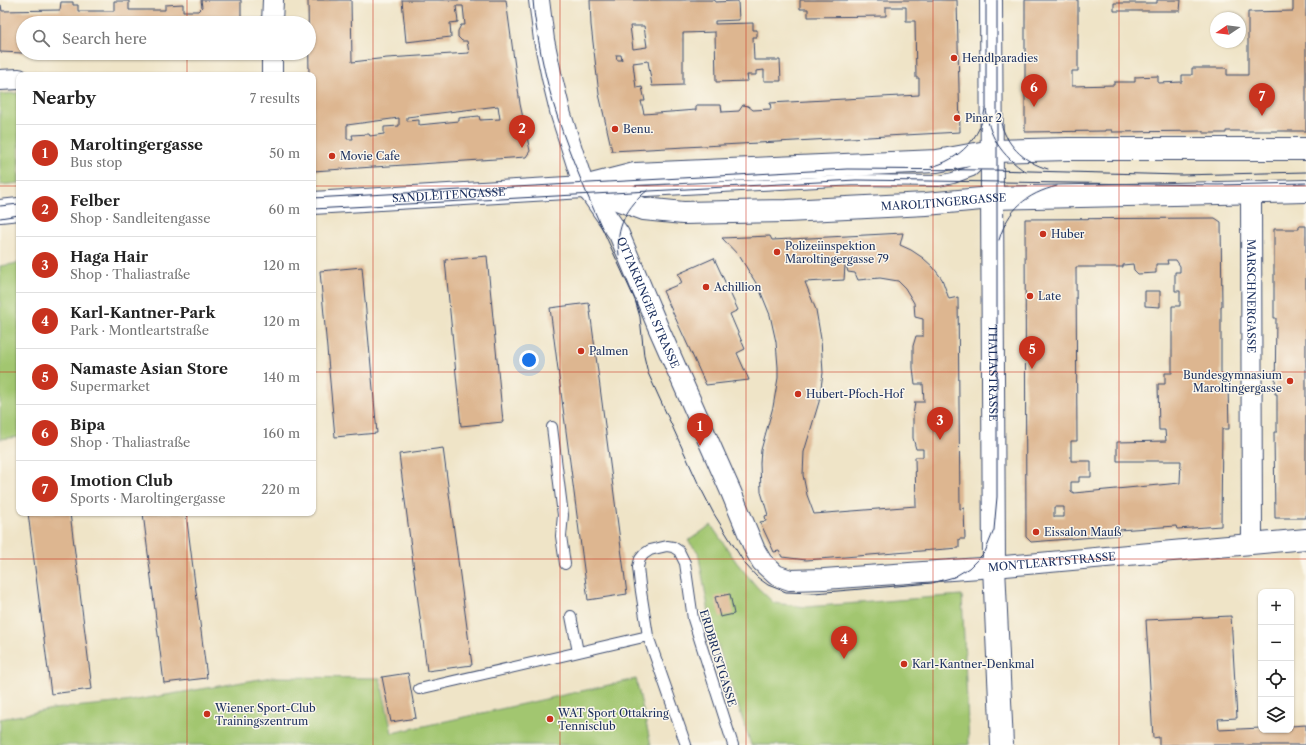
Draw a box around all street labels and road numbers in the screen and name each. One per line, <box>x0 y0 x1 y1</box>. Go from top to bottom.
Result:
street label: SANDLEITENGASSE <box>391 185 506 205</box>
street label: MAROLTINGERGASSE <box>880 191 1007 213</box>
street label: OTTAKRINGER STRASSE <box>614 235 683 371</box>
street label: MARSCHNERGASSE <box>1244 239 1258 353</box>
street label: THALIASTRASSE <box>986 324 1000 422</box>
street label: MONTLEARTSTRASSE <box>988 549 1117 574</box>
street label: ERDBRUSTGASSE <box>697 608 740 709</box>

